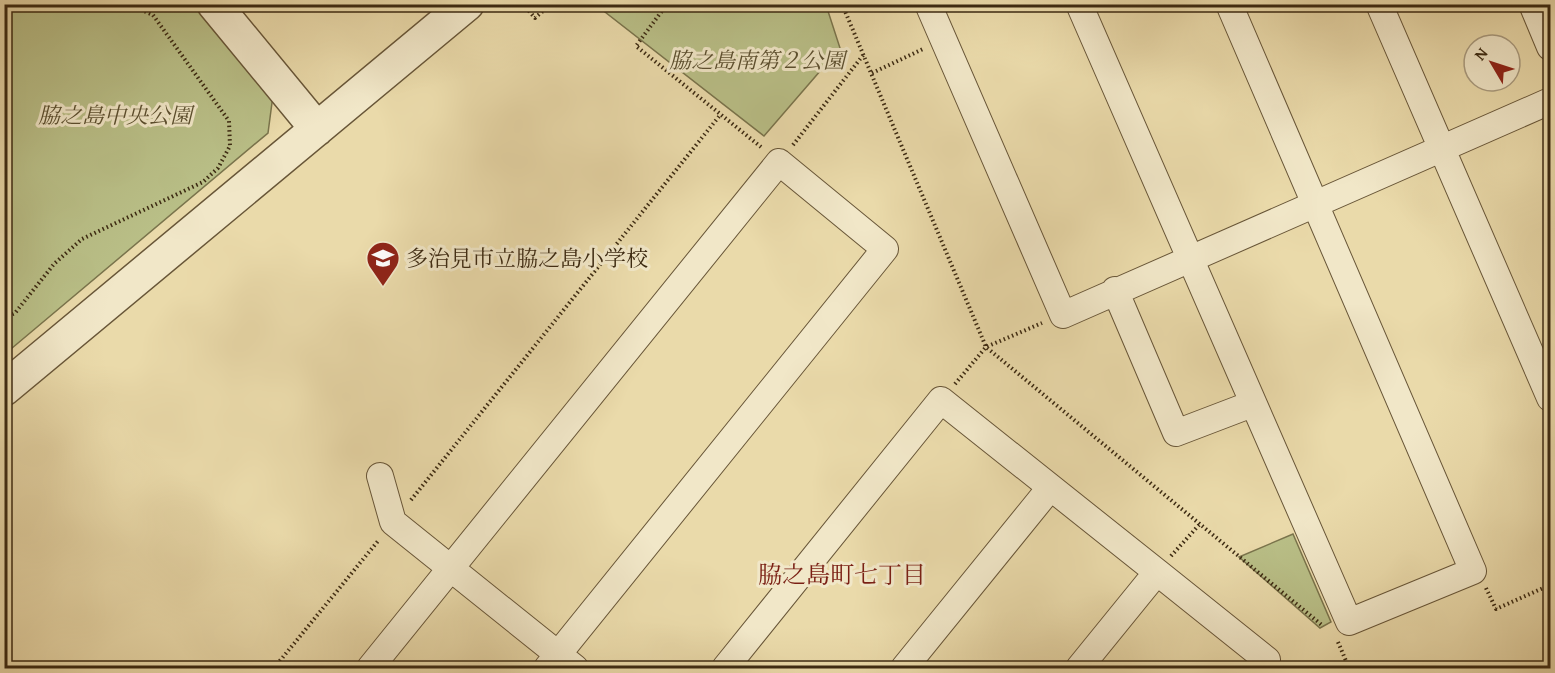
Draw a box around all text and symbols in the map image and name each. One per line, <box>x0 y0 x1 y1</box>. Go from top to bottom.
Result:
north arrow <box>1462 33 1522 93</box>
text: N <box>1468 42 1493 65</box>
park label: 脇之島南第２公園 <box>669 44 848 76</box>
park label: 脇之島中央公園 <box>38 99 195 131</box>
school or university icon: 多治見市立脇之島小学校 <box>365 240 401 287</box>
place label: 多治見市立脇之島小学校 <box>406 242 648 274</box>
district label: 脇之島町七丁目 <box>758 557 926 592</box>

